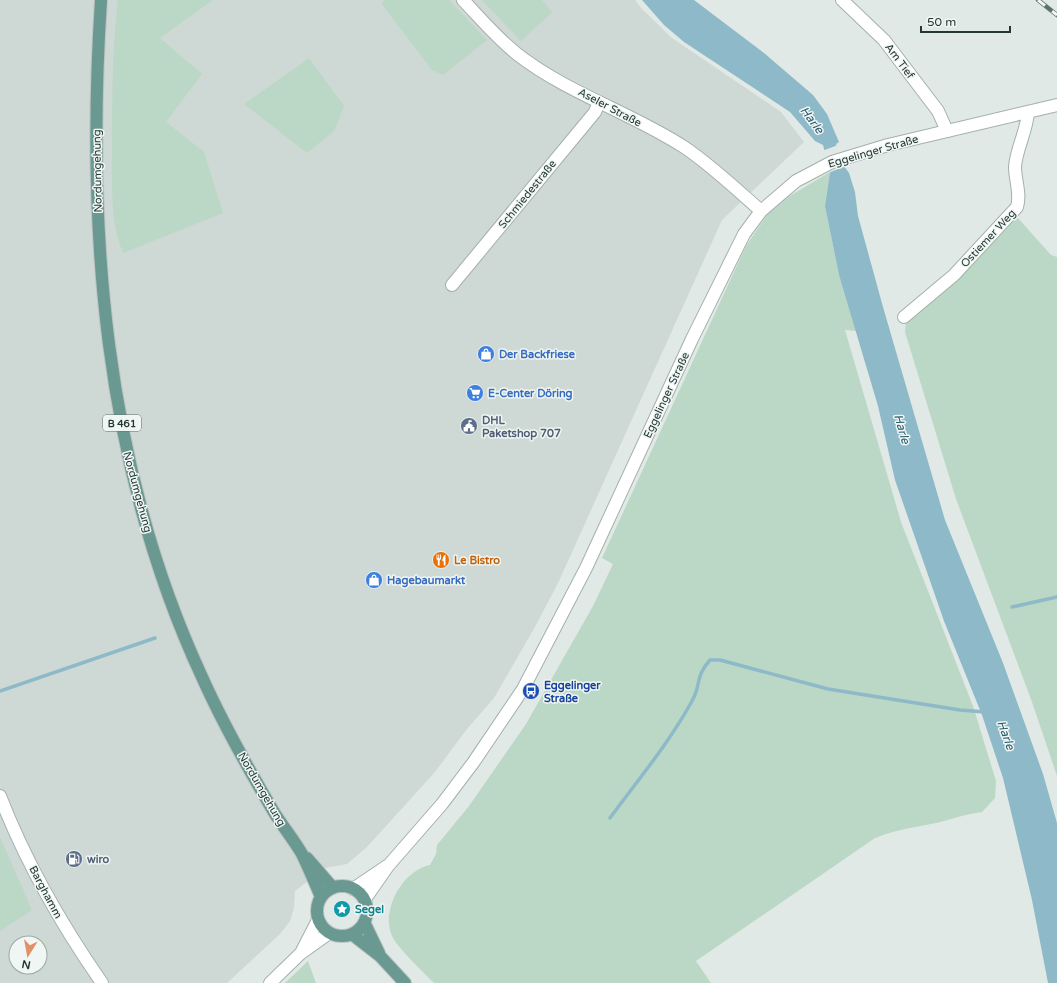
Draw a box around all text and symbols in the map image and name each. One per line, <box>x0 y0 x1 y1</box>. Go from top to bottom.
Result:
scale bar <box>921 8 1010 34</box>
text: 50 m <box>927 15 956 29</box>
street label: Am Tief <box>882 41 918 82</box>
street label: Aseler Straße <box>576 85 644 130</box>
water label: Harle <box>797 104 827 137</box>
street label: Nordumgehung <box>90 129 105 213</box>
street label: Eggelinger Straße <box>826 132 920 171</box>
street label: Schmiedestraße <box>496 157 559 231</box>
street label: Ostiemer Weg <box>958 207 1019 270</box>
shop icon: Der Backfriese <box>476 344 496 364</box>
place label: Der Backfriese <box>499 348 576 361</box>
street label: Eggelinger Straße <box>641 350 692 440</box>
supermarket icon: E-Center Döring <box>465 383 485 403</box>
place label: E-Center Döring <box>488 387 573 401</box>
water label: Harle <box>891 413 913 447</box>
place label: DHL Paketshop 707 <box>482 414 561 441</box>
road number: B 461 <box>103 415 141 431</box>
public building icon: DHL Paketshop 707 <box>459 416 479 436</box>
street label: Nordumgehung <box>120 450 155 534</box>
restaurant icon: Le Bistro <box>431 550 451 570</box>
place label: Le Bistro <box>454 554 500 567</box>
shop icon: Hagebaumarkt <box>364 570 384 590</box>
place label: Hagebaumarkt <box>387 574 466 588</box>
place label: Eggelinger Straße <box>544 679 601 705</box>
bus stop icon: Eggelinger Straße <box>521 681 541 701</box>
water label: Harle <box>994 718 1018 753</box>
street label: Nordumgehung <box>235 750 288 829</box>
fuel station icon: wiro <box>64 849 84 869</box>
place label: wiro <box>87 853 109 866</box>
street label: Barghamm <box>26 864 65 921</box>
place icon: Segel <box>332 899 352 919</box>
place label: Segel <box>355 903 384 917</box>
north arrow <box>8 935 48 975</box>
text: N <box>21 957 32 972</box>

